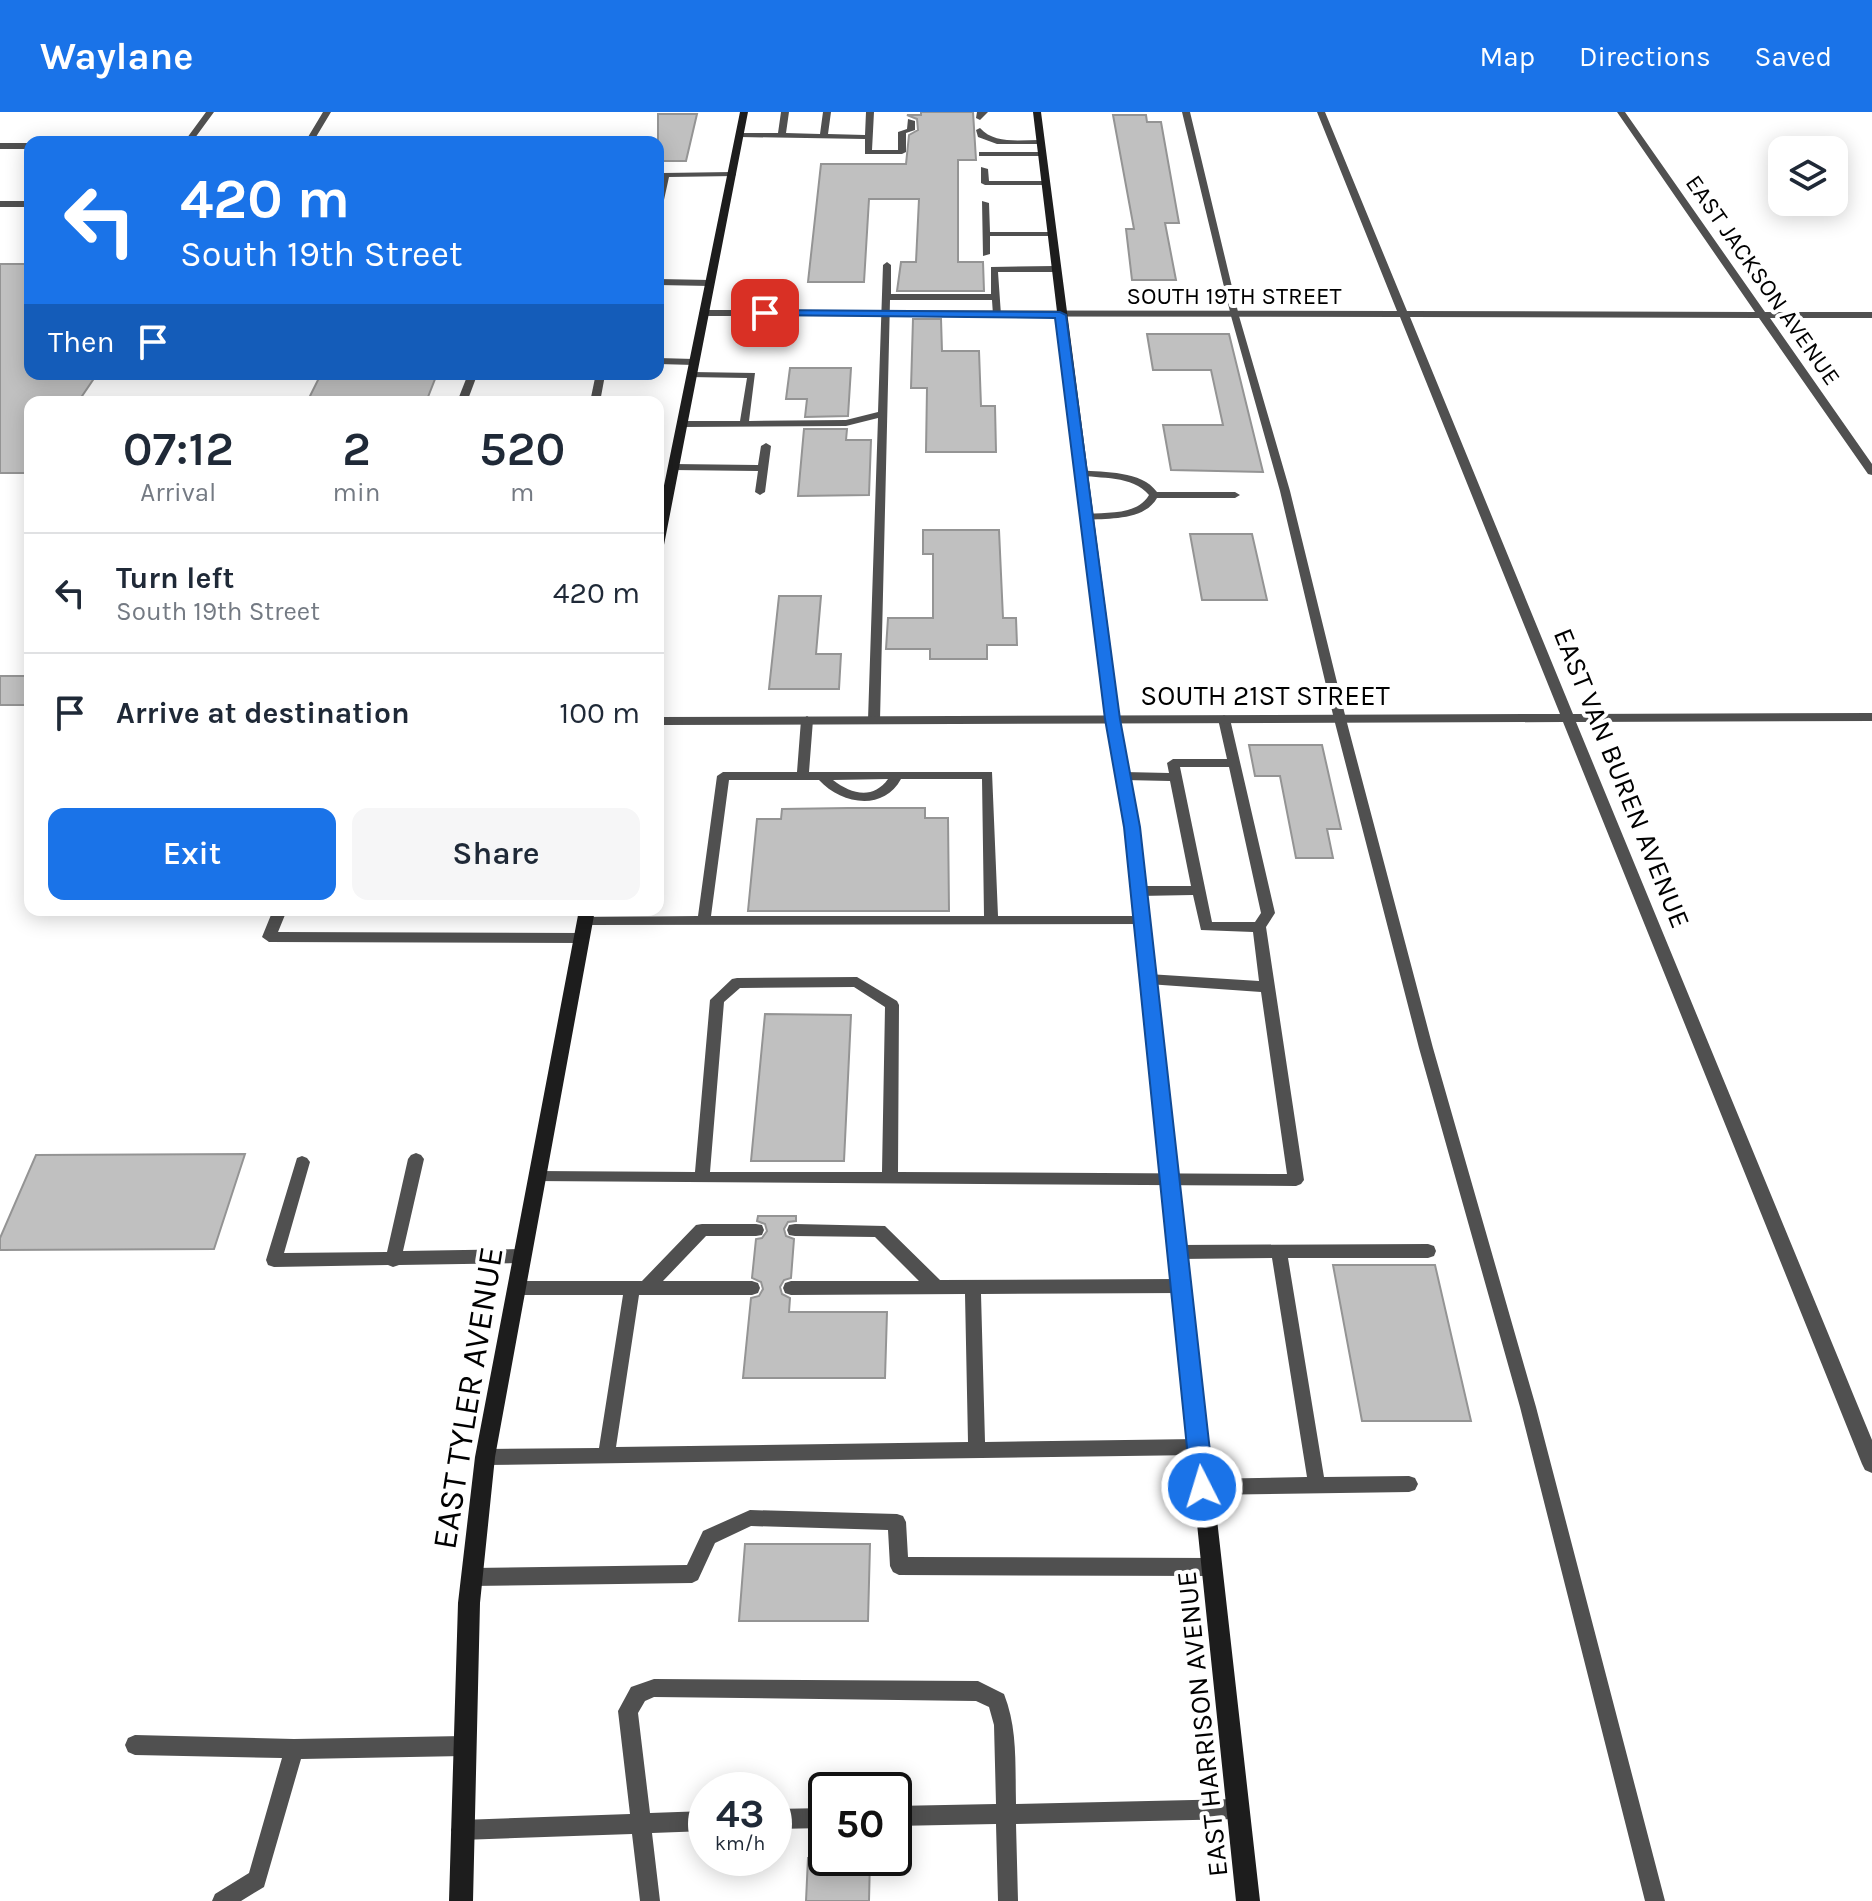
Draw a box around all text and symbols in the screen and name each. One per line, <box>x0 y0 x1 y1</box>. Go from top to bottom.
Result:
text: Waylane <box>40 34 193 79</box>
text: Map <box>1480 40 1535 73</box>
text: Directions <box>1579 40 1711 73</box>
text: Saved <box>1755 40 1832 73</box>
map controls <box>1768 136 1848 216</box>
button: layers <box>1768 136 1848 216</box>
text: 420 m <box>180 166 350 231</box>
icon: left <box>48 168 152 272</box>
street label: EAST JACKSON AVENUE <box>1680 170 1846 390</box>
text: South 19th Street <box>180 233 462 275</box>
pin <box>731 279 799 347</box>
street label: SOUTH 19TH STREET <box>1126 282 1342 310</box>
icon: arrive <box>743 291 787 335</box>
icon: arrive <box>131 320 175 364</box>
text: Then <box>48 324 115 360</box>
text: 07:12 <box>123 421 234 477</box>
text: 2 <box>342 421 371 477</box>
text: 520 <box>479 421 565 477</box>
text: Arrival <box>140 477 216 508</box>
text: min <box>333 477 380 508</box>
text: m <box>510 477 534 508</box>
text: Turn left <box>116 560 234 596</box>
icon: left <box>48 571 92 615</box>
text: 420 m <box>553 575 640 611</box>
text: South 19th Street <box>116 596 320 627</box>
street label: EAST VAN BUREN AVENUE <box>1547 623 1697 933</box>
street label: SOUTH 21ST STREET <box>1140 679 1390 712</box>
icon: arrive <box>48 691 92 735</box>
text: Arrive at destination <box>116 695 410 731</box>
text: 100 m <box>559 695 640 731</box>
button: Exit <box>48 808 336 900</box>
button: Share <box>352 808 640 900</box>
street label: EAST TYLER AVENUE <box>424 1244 512 1552</box>
position arrow <box>1160 1445 1244 1529</box>
street label: EAST HARRISON AVENUE <box>1170 1570 1234 1878</box>
speed limit sign: 50 <box>808 1772 912 1876</box>
text: 43 <box>716 1790 764 1837</box>
text: km/h <box>715 1832 765 1855</box>

